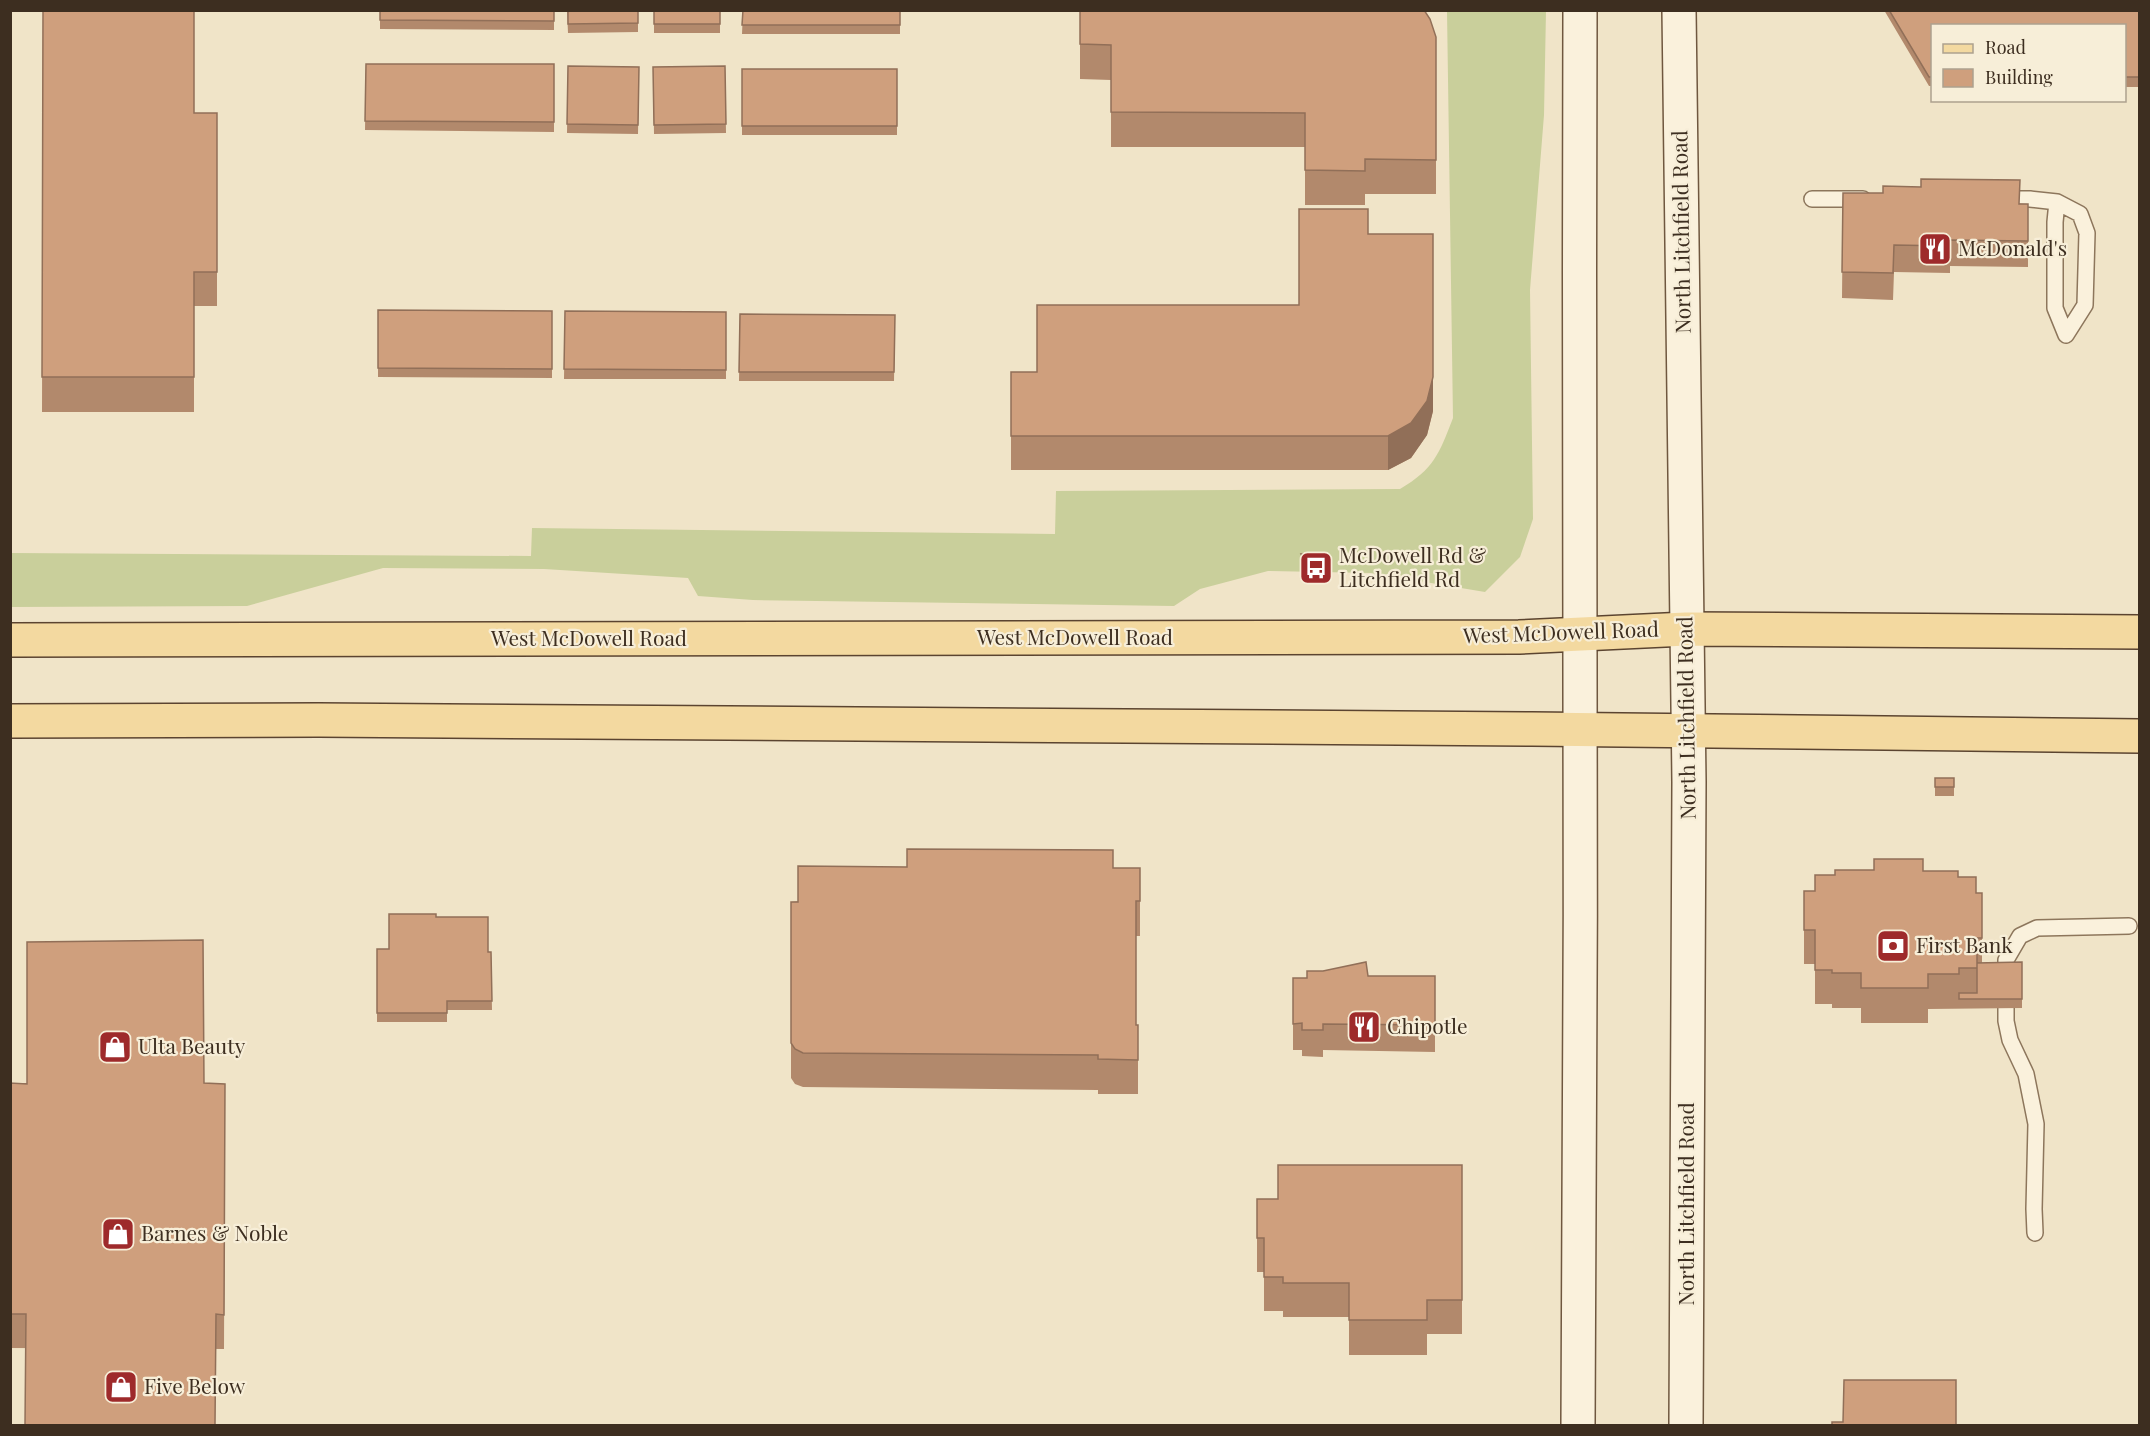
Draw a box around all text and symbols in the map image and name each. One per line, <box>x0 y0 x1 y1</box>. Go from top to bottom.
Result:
legend <box>1931 24 2126 102</box>
text: Road <box>1985 35 2026 59</box>
text: Building <box>1985 65 2053 89</box>
street label: North Litchfield Road <box>1664 130 1696 334</box>
restaurant icon: McDonald's <box>1917 231 1953 267</box>
place label: McDonald's <box>1958 233 2067 261</box>
place label: McDowell Rd & Litchfield Rd <box>1339 540 1487 592</box>
bus stop icon: McDowell Rd & Litchfield Rd <box>1298 550 1334 586</box>
street label: West McDowell Road <box>1461 614 1659 648</box>
street label: North Litchfield Road <box>1669 616 1701 820</box>
street label: West McDowell Road <box>976 622 1173 650</box>
street label: West McDowell Road <box>490 623 687 651</box>
bank icon: First Bank <box>1875 928 1911 964</box>
place label: First Bank <box>1916 930 2013 958</box>
restaurant icon: Chipotle <box>1346 1009 1382 1045</box>
place label: Chipotle <box>1387 1011 1468 1039</box>
shop icon: Ulta Beauty <box>97 1029 133 1065</box>
place label: Ulta Beauty <box>138 1031 246 1059</box>
street label: North Litchfield Road <box>1671 1102 1699 1306</box>
shop icon: Barnes & Noble <box>100 1216 136 1252</box>
place label: Barnes & Noble <box>141 1218 288 1246</box>
shop icon: Five Below <box>103 1369 139 1405</box>
place label: Five Below <box>144 1371 246 1399</box>

